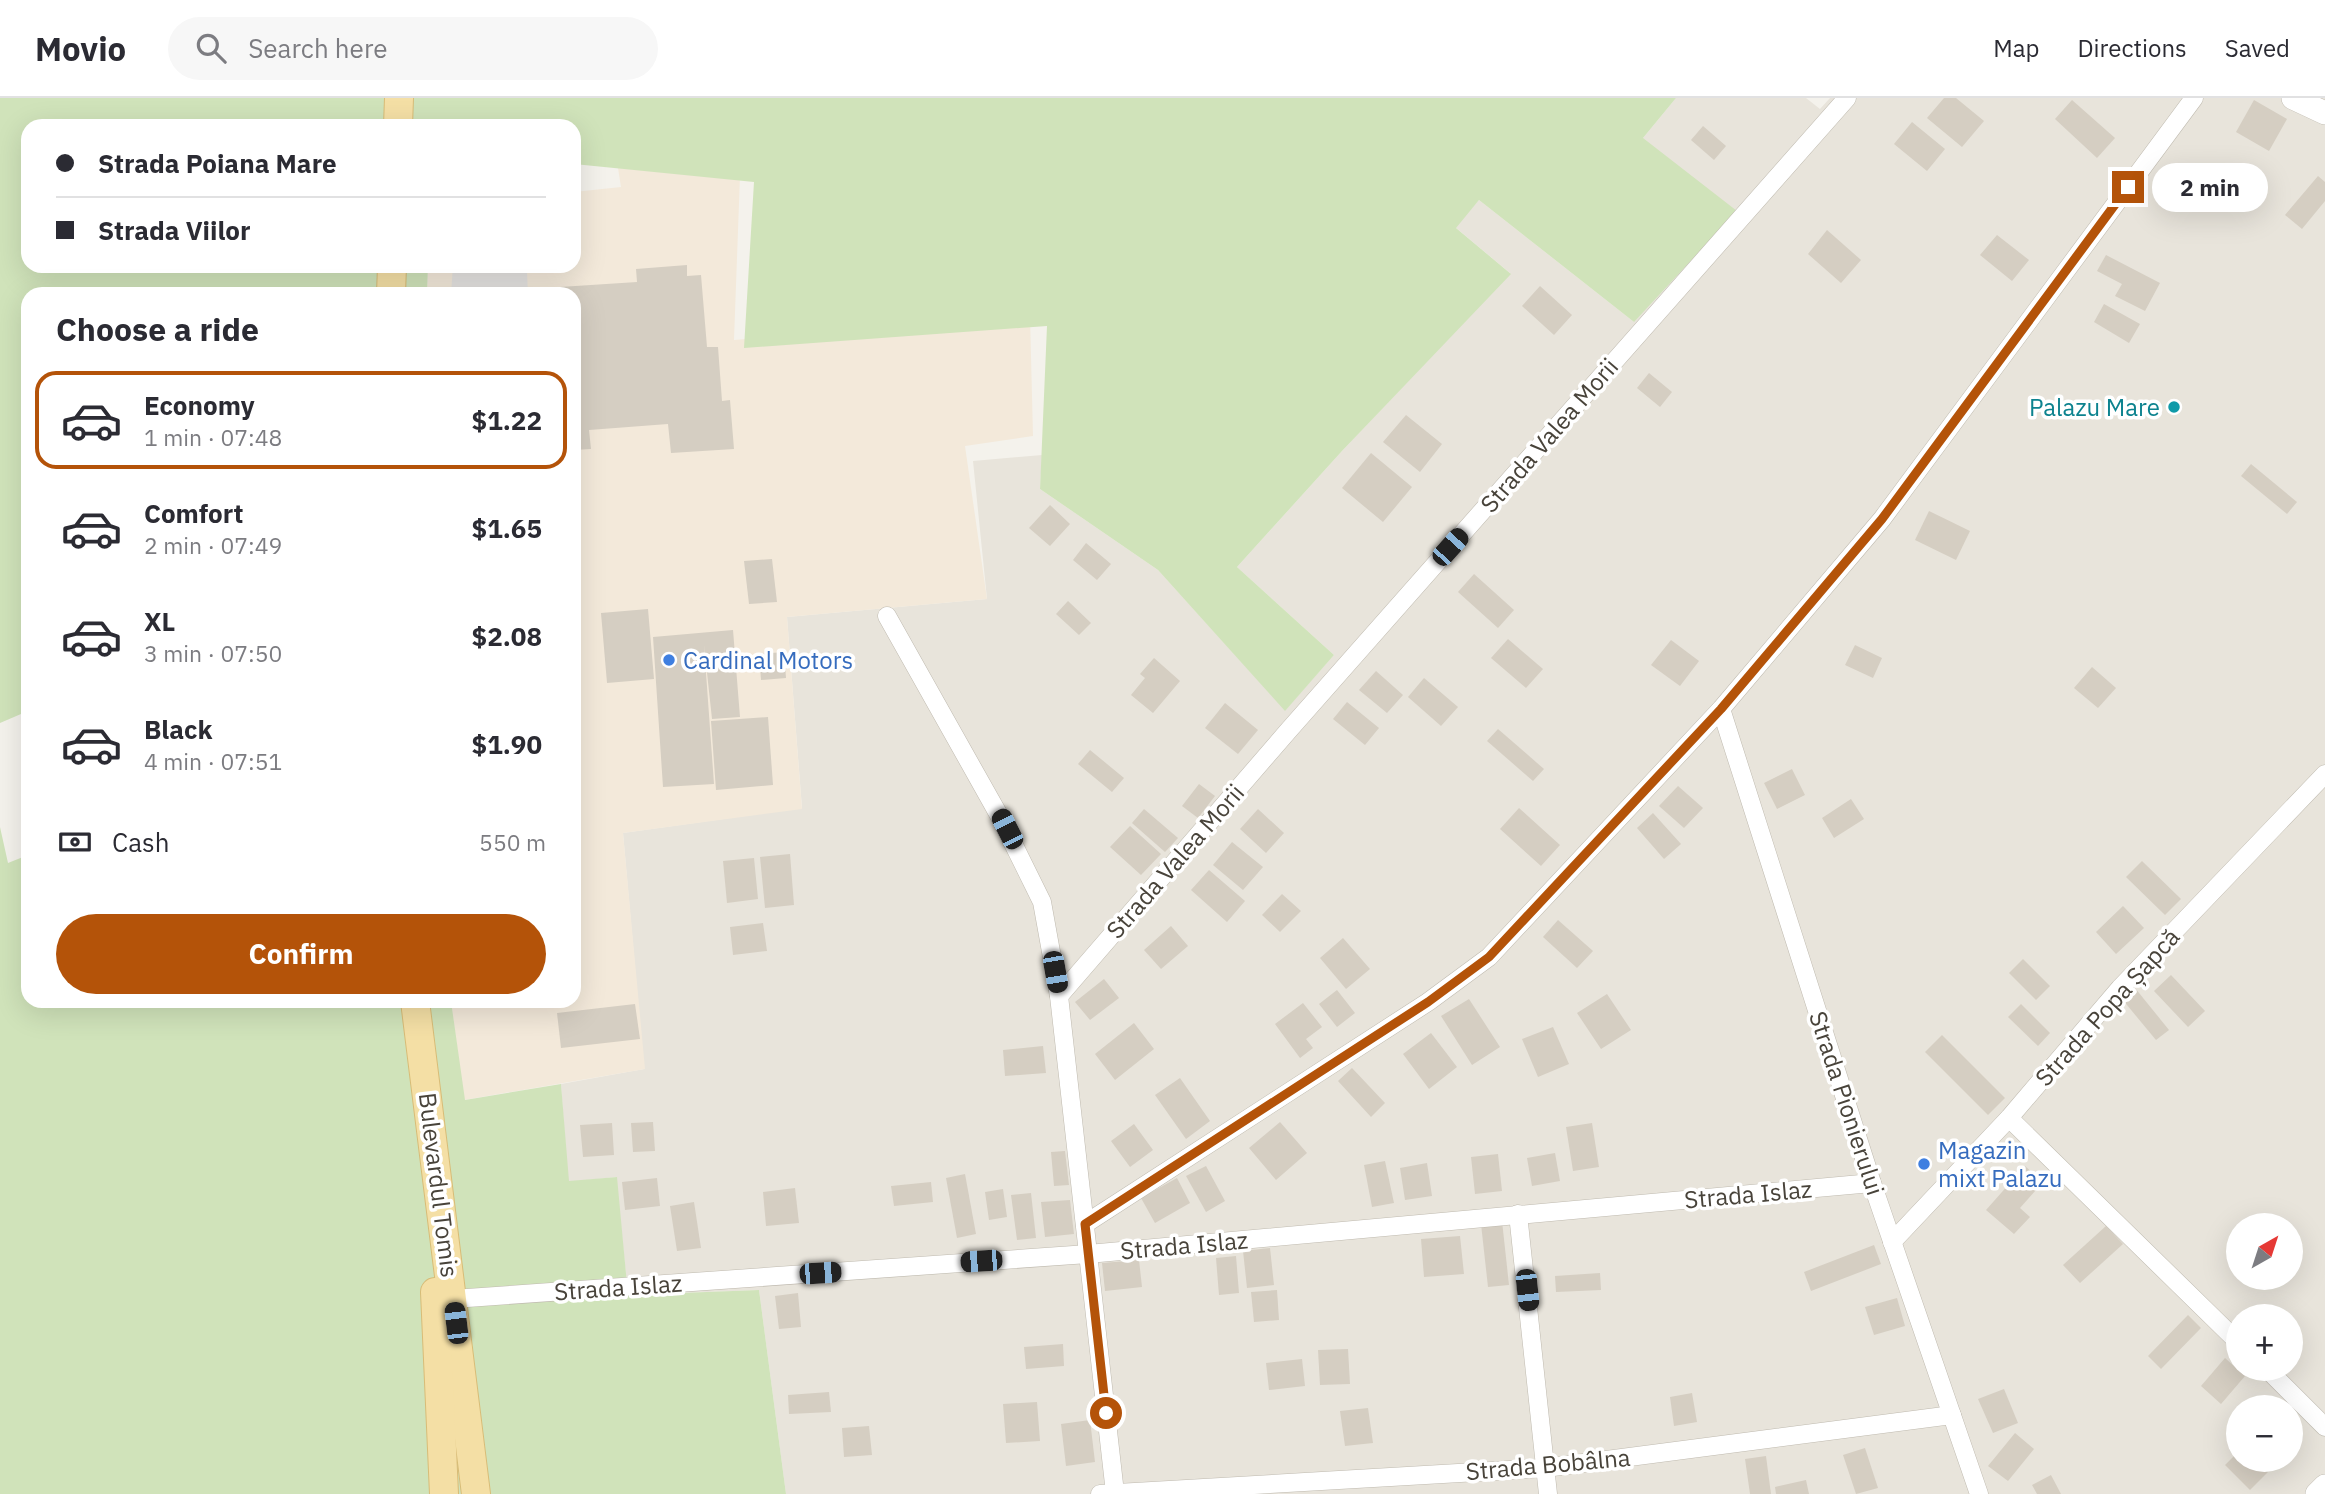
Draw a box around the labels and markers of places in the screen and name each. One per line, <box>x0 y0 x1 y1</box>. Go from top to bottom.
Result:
place label: Palazu Mare <box>2029 391 2160 423</box>
marker: Palazu Mare <box>2166 399 2182 415</box>
place label: Cardinal Motors <box>683 644 853 676</box>
marker: Cardinal Motors <box>661 652 677 668</box>
place label: Magazin mixt Palazu <box>1938 1134 2062 1194</box>
marker: Magazin mixt Palazu <box>1916 1156 1932 1172</box>

